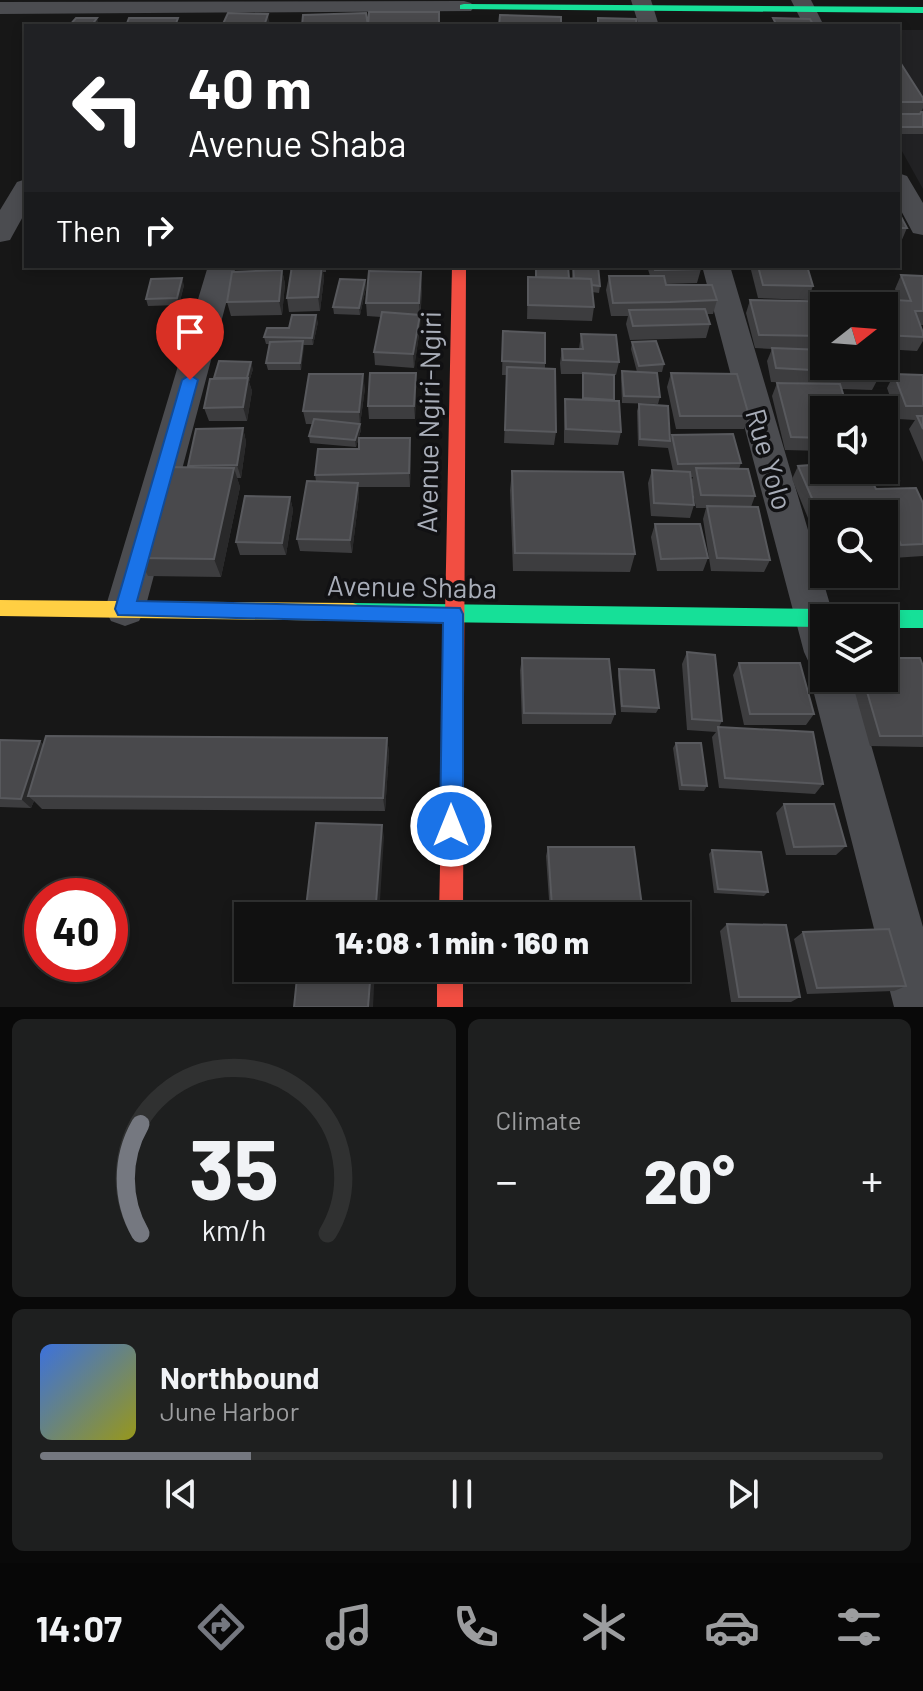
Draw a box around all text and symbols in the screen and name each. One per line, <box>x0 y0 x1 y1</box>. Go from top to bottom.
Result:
text: 40 m <box>188 53 312 120</box>
icon: left <box>56 56 160 160</box>
text: Avenue Shaba <box>188 121 406 164</box>
icon: right <box>137 208 181 252</box>
text: Then <box>56 212 121 248</box>
north arrow <box>810 292 898 380</box>
map controls <box>810 292 898 692</box>
pin <box>156 298 224 380</box>
icon: arrive <box>168 310 212 354</box>
street label: Avenue Ngiri-Ngiri <box>409 311 447 533</box>
button: sound <box>810 396 898 484</box>
street label: Rue Yolo <box>739 404 801 514</box>
button: search <box>810 500 898 588</box>
street label: Avenue Shaba <box>327 568 497 604</box>
button: layers <box>810 604 898 692</box>
position arrow <box>409 784 493 868</box>
speed limit sign: 40 <box>24 878 128 982</box>
text: 14:08 · 1 min · 160 m <box>335 924 589 960</box>
text: Climate <box>496 1104 582 1135</box>
text: 35 <box>189 1117 279 1217</box>
text: 20° <box>644 1144 735 1216</box>
text: − <box>496 1153 518 1206</box>
text: + <box>861 1153 883 1206</box>
text: km/h <box>201 1212 266 1247</box>
text: Northbound <box>160 1359 319 1395</box>
text: June Harbor <box>160 1395 299 1426</box>
icon: previous <box>159 1472 203 1516</box>
icon: pause <box>440 1472 484 1516</box>
icon: next <box>721 1472 765 1516</box>
icon: directions <box>193 1599 249 1655</box>
icon: music <box>321 1599 377 1655</box>
icon: phone <box>448 1599 504 1655</box>
icon: climate <box>576 1599 632 1655</box>
icon: car <box>704 1599 760 1655</box>
icon: filters <box>831 1599 887 1655</box>
text: 14:07 <box>36 1606 122 1649</box>

